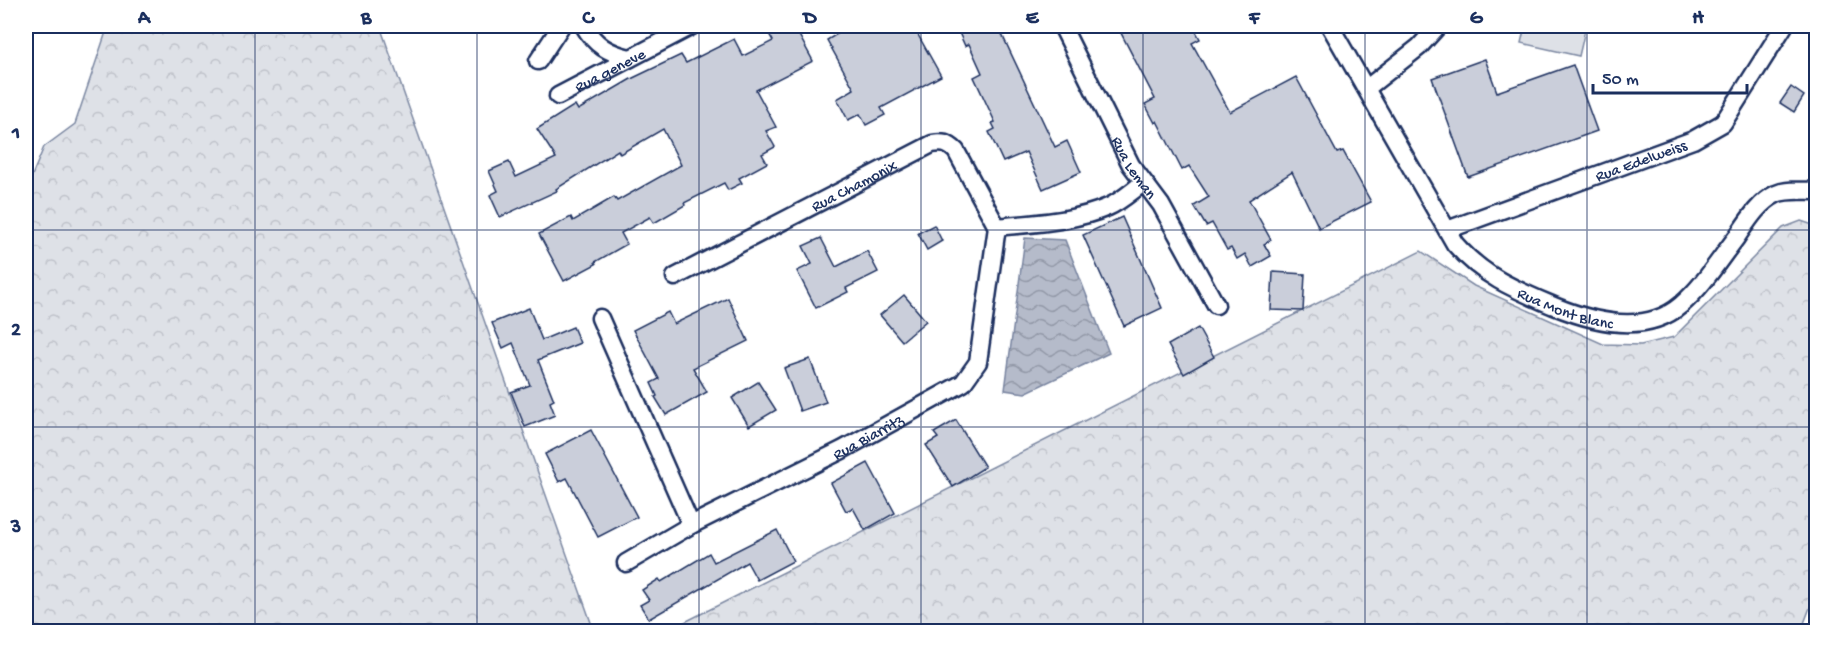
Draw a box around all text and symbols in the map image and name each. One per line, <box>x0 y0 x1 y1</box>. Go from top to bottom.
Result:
text: A <box>137 8 152 31</box>
text: B <box>360 8 372 31</box>
text: C <box>582 8 596 31</box>
text: D <box>801 8 817 31</box>
text: E <box>1026 8 1040 31</box>
text: F <box>1248 8 1261 31</box>
text: G <box>1470 8 1484 31</box>
text: H <box>1692 8 1704 31</box>
street label: Rua geneve <box>572 46 650 99</box>
scale bar <box>1593 57 1748 95</box>
text: 50 m <box>1602 70 1639 91</box>
text: 1 <box>11 123 20 146</box>
street label: Rua Leman <box>1105 134 1159 204</box>
street label: Rua Edelweiss <box>1593 137 1691 188</box>
street label: Rua Chamonix <box>809 157 902 218</box>
street label: Rua Mont Blanc <box>1514 285 1614 335</box>
text: 2 <box>11 320 21 343</box>
street label: Rua Biarritz <box>831 411 909 466</box>
text: 3 <box>10 517 21 540</box>

